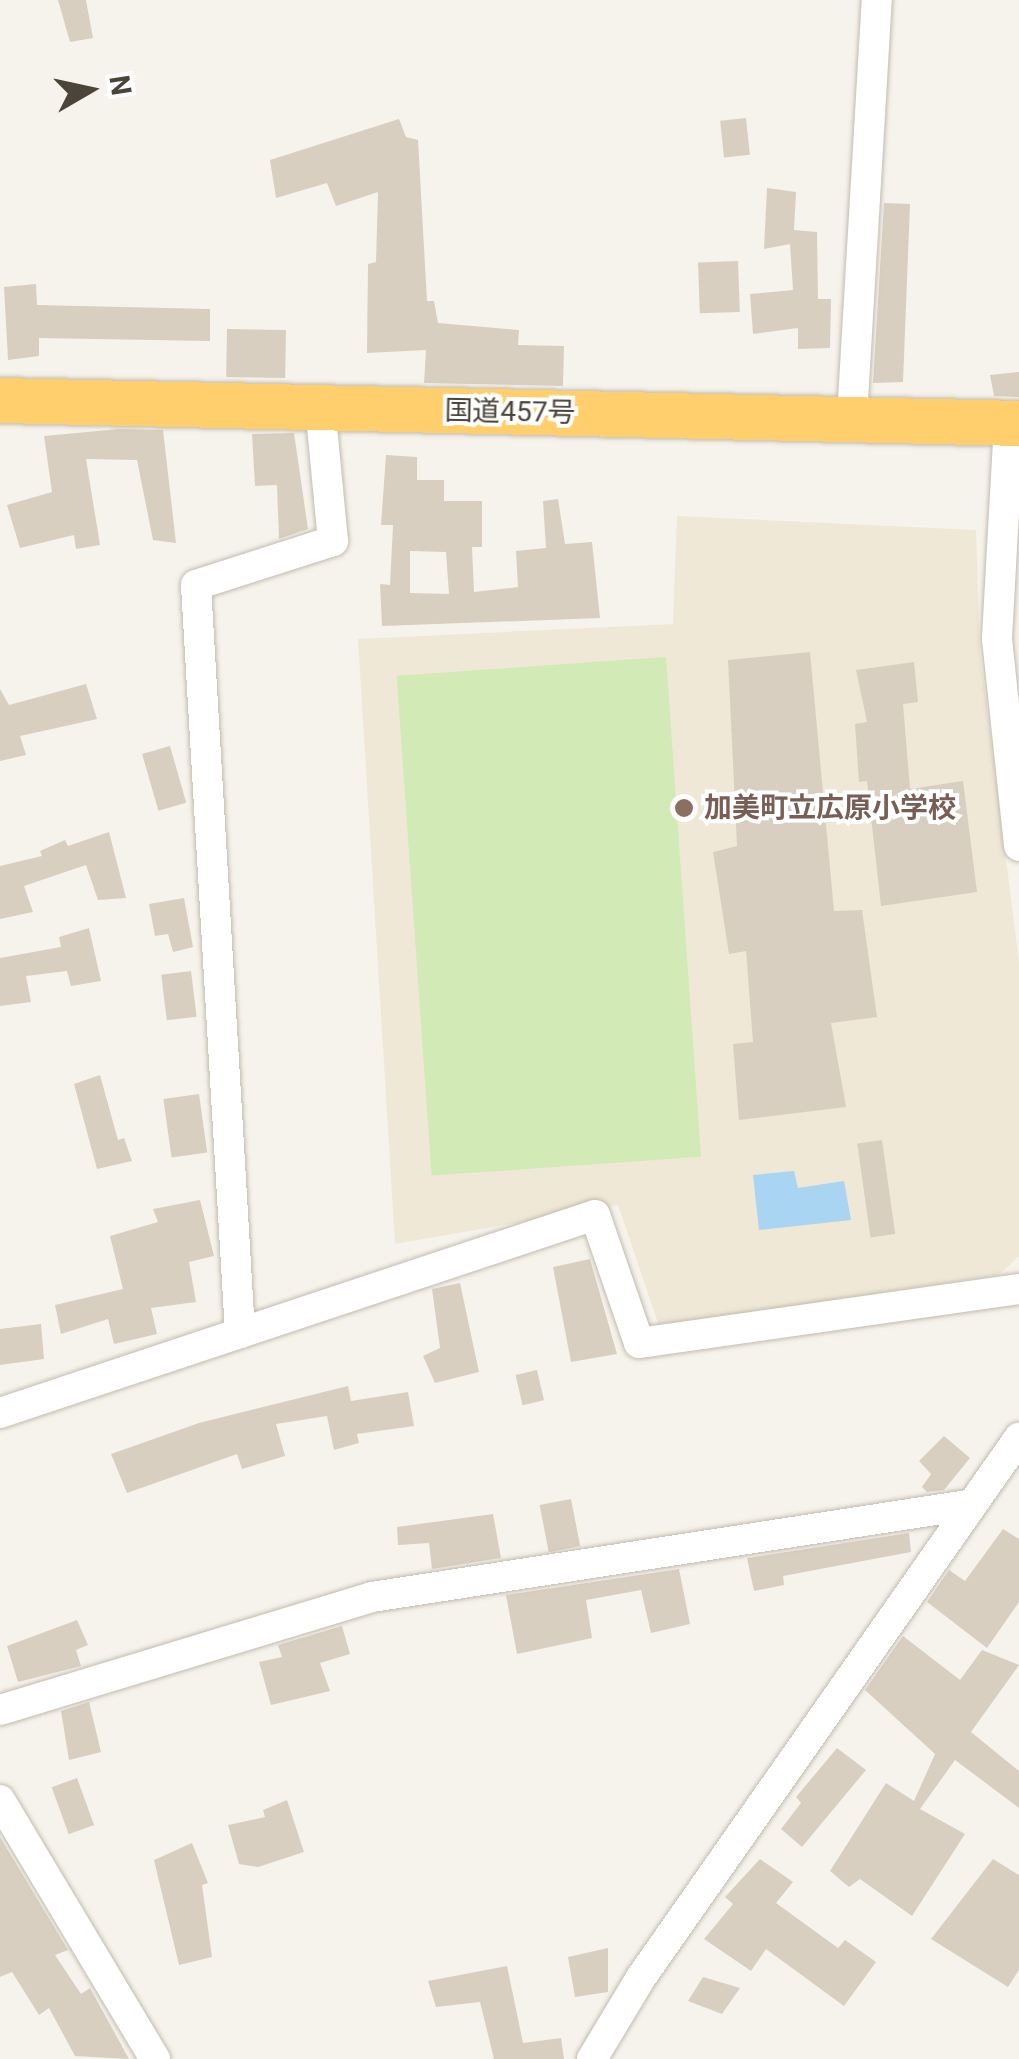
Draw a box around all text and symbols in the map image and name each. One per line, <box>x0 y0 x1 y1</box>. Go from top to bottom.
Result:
north arrow <box>40 40 140 140</box>
text: N <box>102 73 138 98</box>
street label: 国道457号 <box>444 394 576 430</box>
place label: 加美町立広原小学校 <box>704 791 956 825</box>
marker: 加美町立広原小学校 <box>673 797 695 819</box>

